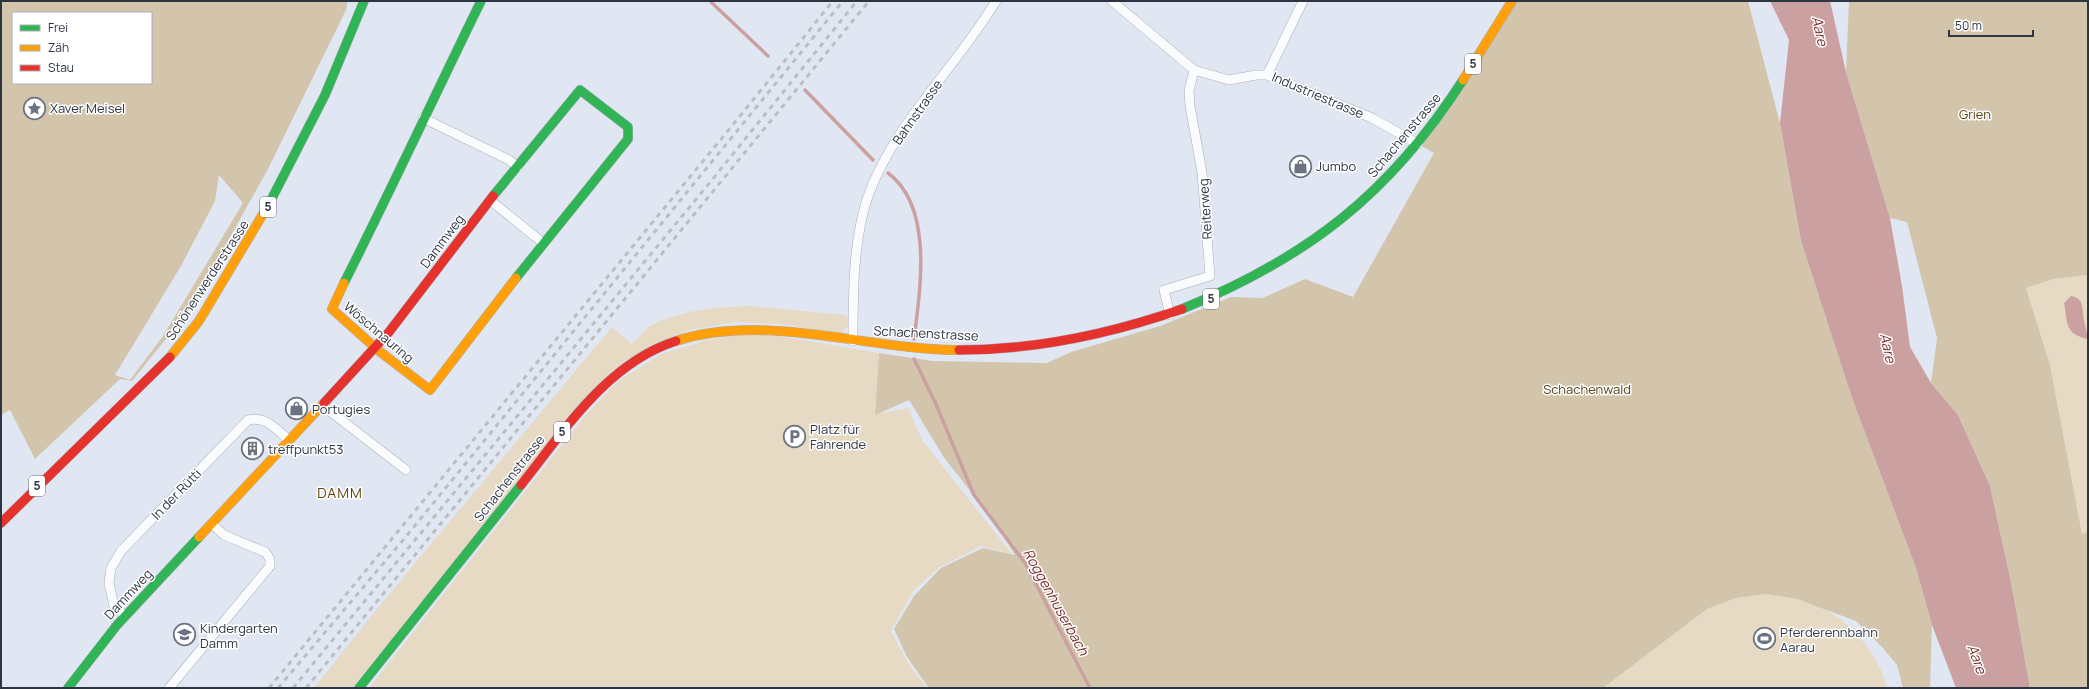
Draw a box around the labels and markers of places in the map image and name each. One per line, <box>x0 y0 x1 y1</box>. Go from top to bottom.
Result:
place icon: Xaver Meisel <box>22 95 48 121</box>
place label: Xaver Meisel <box>50 99 125 117</box>
shop icon: Jumbo <box>1287 153 1313 179</box>
place label: Jumbo <box>1316 157 1356 175</box>
shop icon: Portugies <box>284 396 310 422</box>
place label: Portugies <box>312 400 370 418</box>
place label: Platz für Fahrende <box>810 420 867 453</box>
parking icon: Platz für Fahrende <box>782 423 808 449</box>
building icon: treffpunkt53 <box>239 436 265 462</box>
place label: treffpunkt53 <box>268 440 343 458</box>
place label: Kindergarten Damm <box>200 619 278 652</box>
school or university icon: Kindergarten Damm <box>171 622 197 648</box>
place label: Pferderennbahn Aarau <box>1780 623 1878 656</box>
sports icon: Pferderennbahn Aarau <box>1751 626 1777 652</box>

